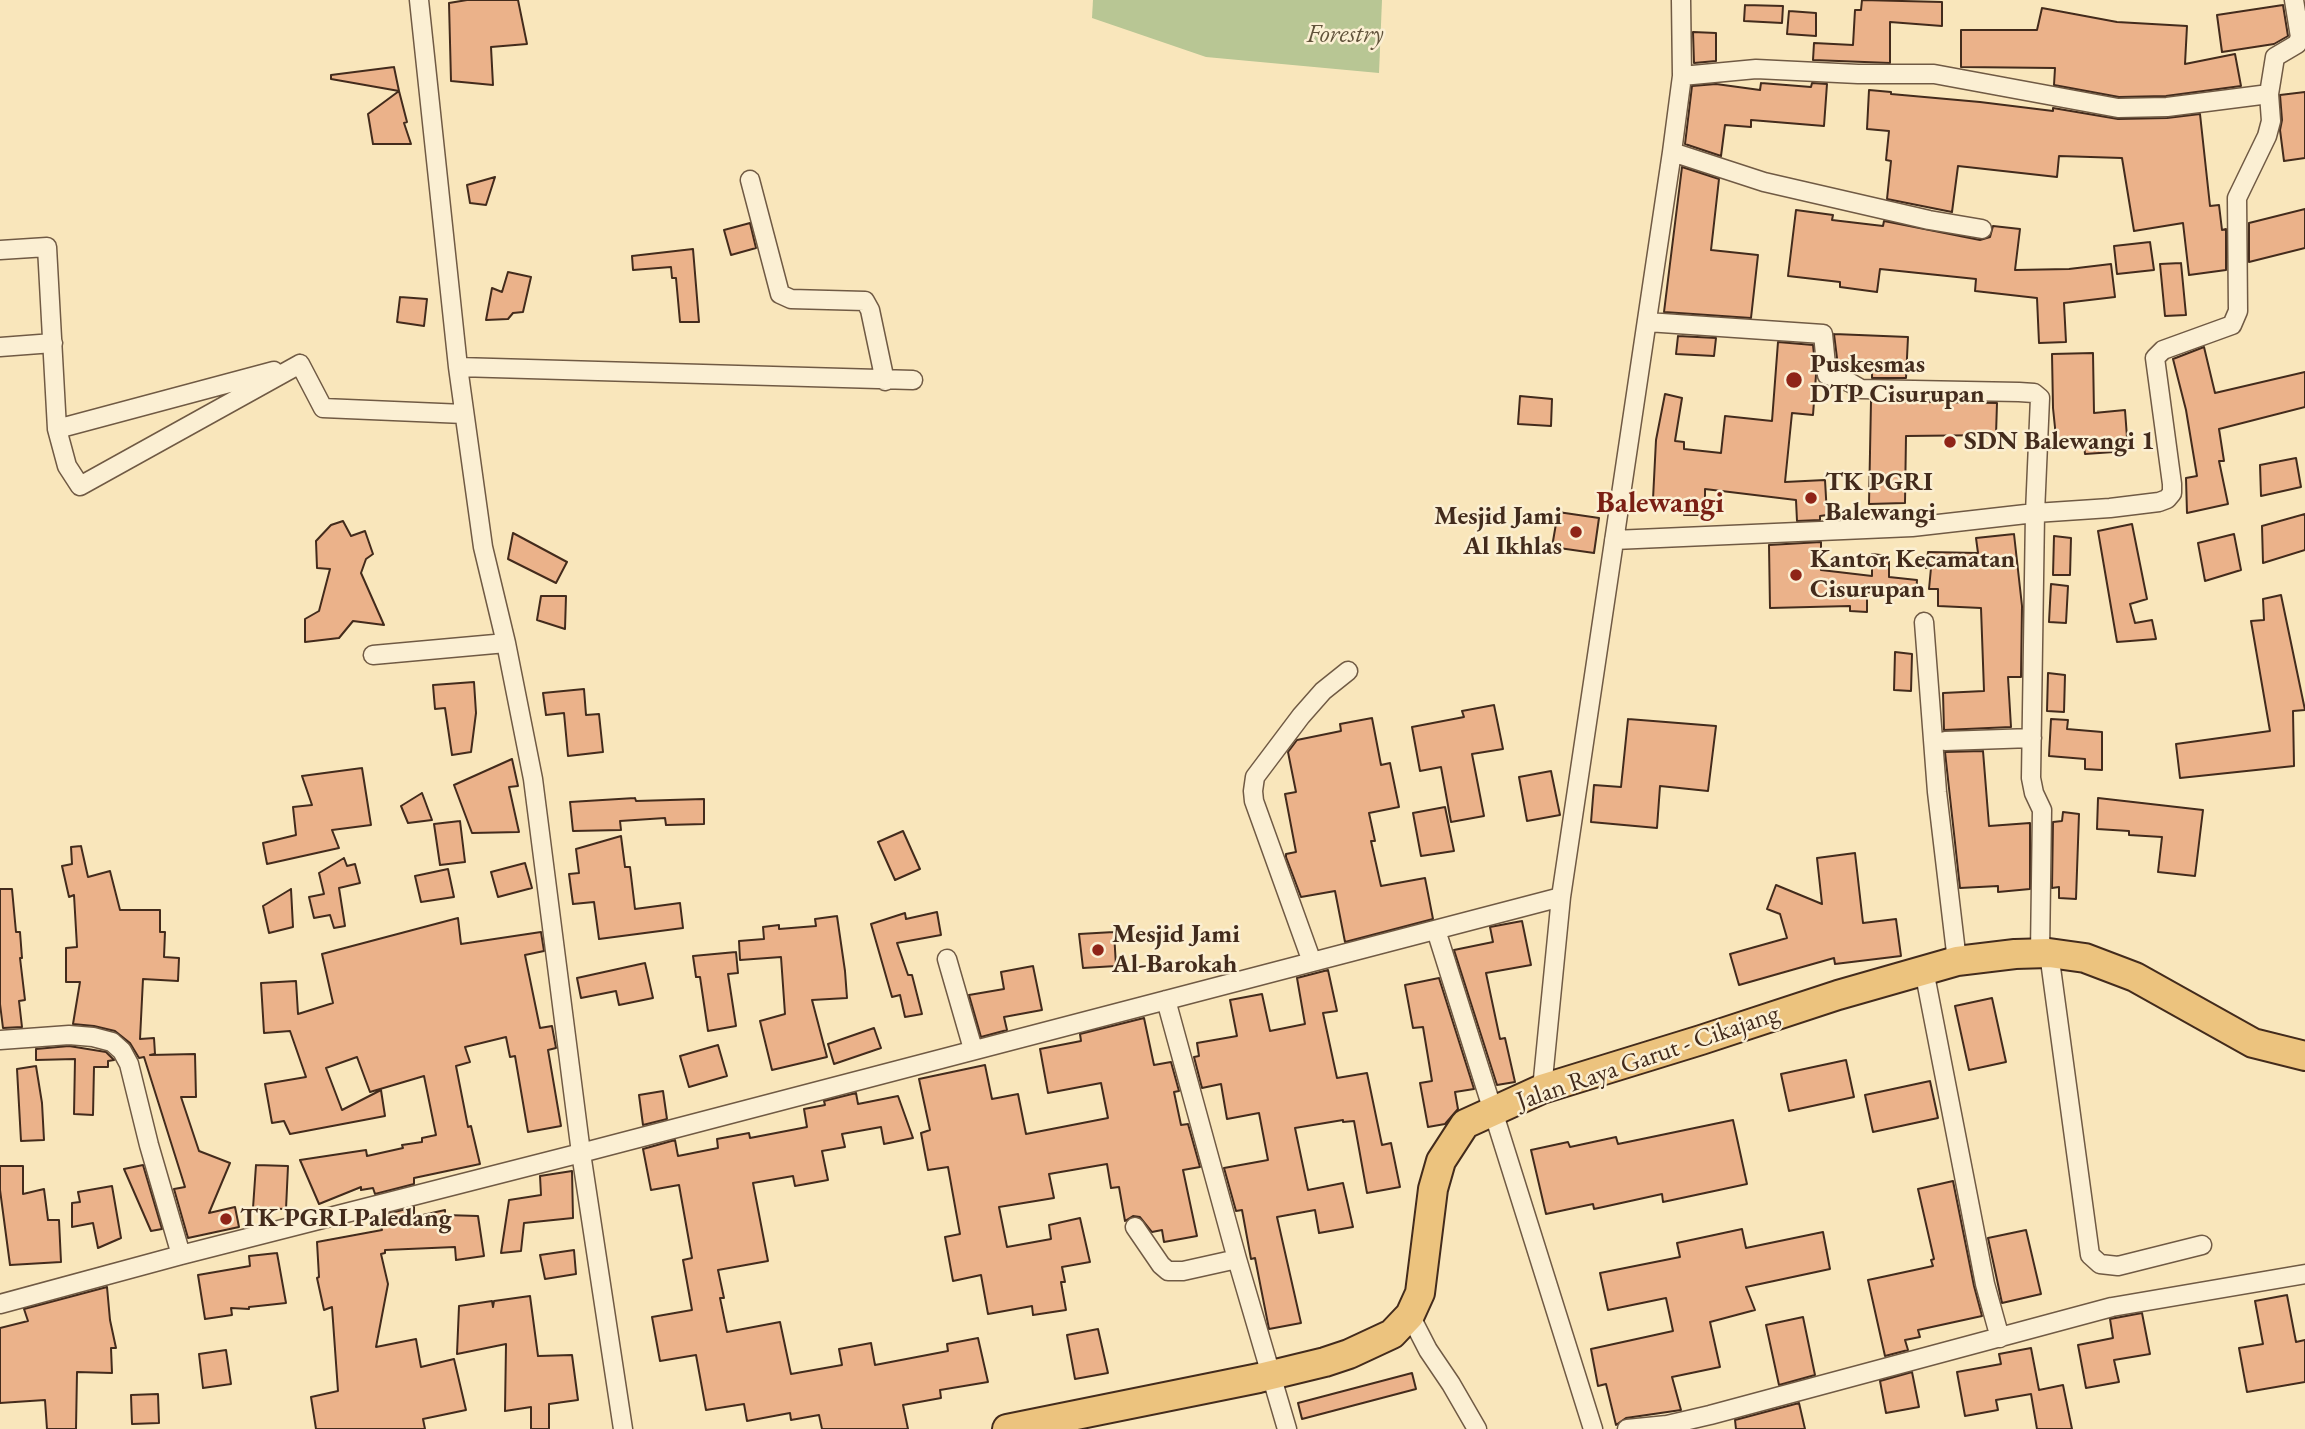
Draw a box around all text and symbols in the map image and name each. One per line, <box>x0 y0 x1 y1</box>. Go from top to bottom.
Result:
park label: Forestry <box>1307 19 1383 51</box>
place label: Puskesmas DTP Cisurupan <box>1810 349 1985 410</box>
marker: Puskesmas DTP Cisurupan <box>1784 370 1804 390</box>
place label: SDN Balewangi 1 <box>1964 426 2155 458</box>
marker: SDN Balewangi 1 <box>1942 434 1958 450</box>
place label: TK PGRI Balewangi <box>1825 467 1936 528</box>
district label: Balewangi <box>1596 486 1724 522</box>
marker: TK PGRI Balewangi <box>1803 490 1819 506</box>
place label: Mesjid Jami Al Ikhlas <box>1434 501 1562 562</box>
marker: Mesjid Jami Al Ikhlas <box>1568 524 1584 540</box>
place label: Kantor Kecamatan Cisurupan <box>1810 544 2015 606</box>
marker: Kantor Kecamatan Cisurupan <box>1788 567 1804 583</box>
place label: Mesjid Jami Al-Barokah <box>1112 919 1240 981</box>
marker: Mesjid Jami Al-Barokah <box>1090 942 1106 958</box>
street label: Jalan Raya Garut - Cikajang <box>1513 998 1783 1118</box>
place label: TK PGRI Paledang <box>240 1203 452 1235</box>
marker: TK PGRI Paledang <box>218 1211 234 1227</box>

